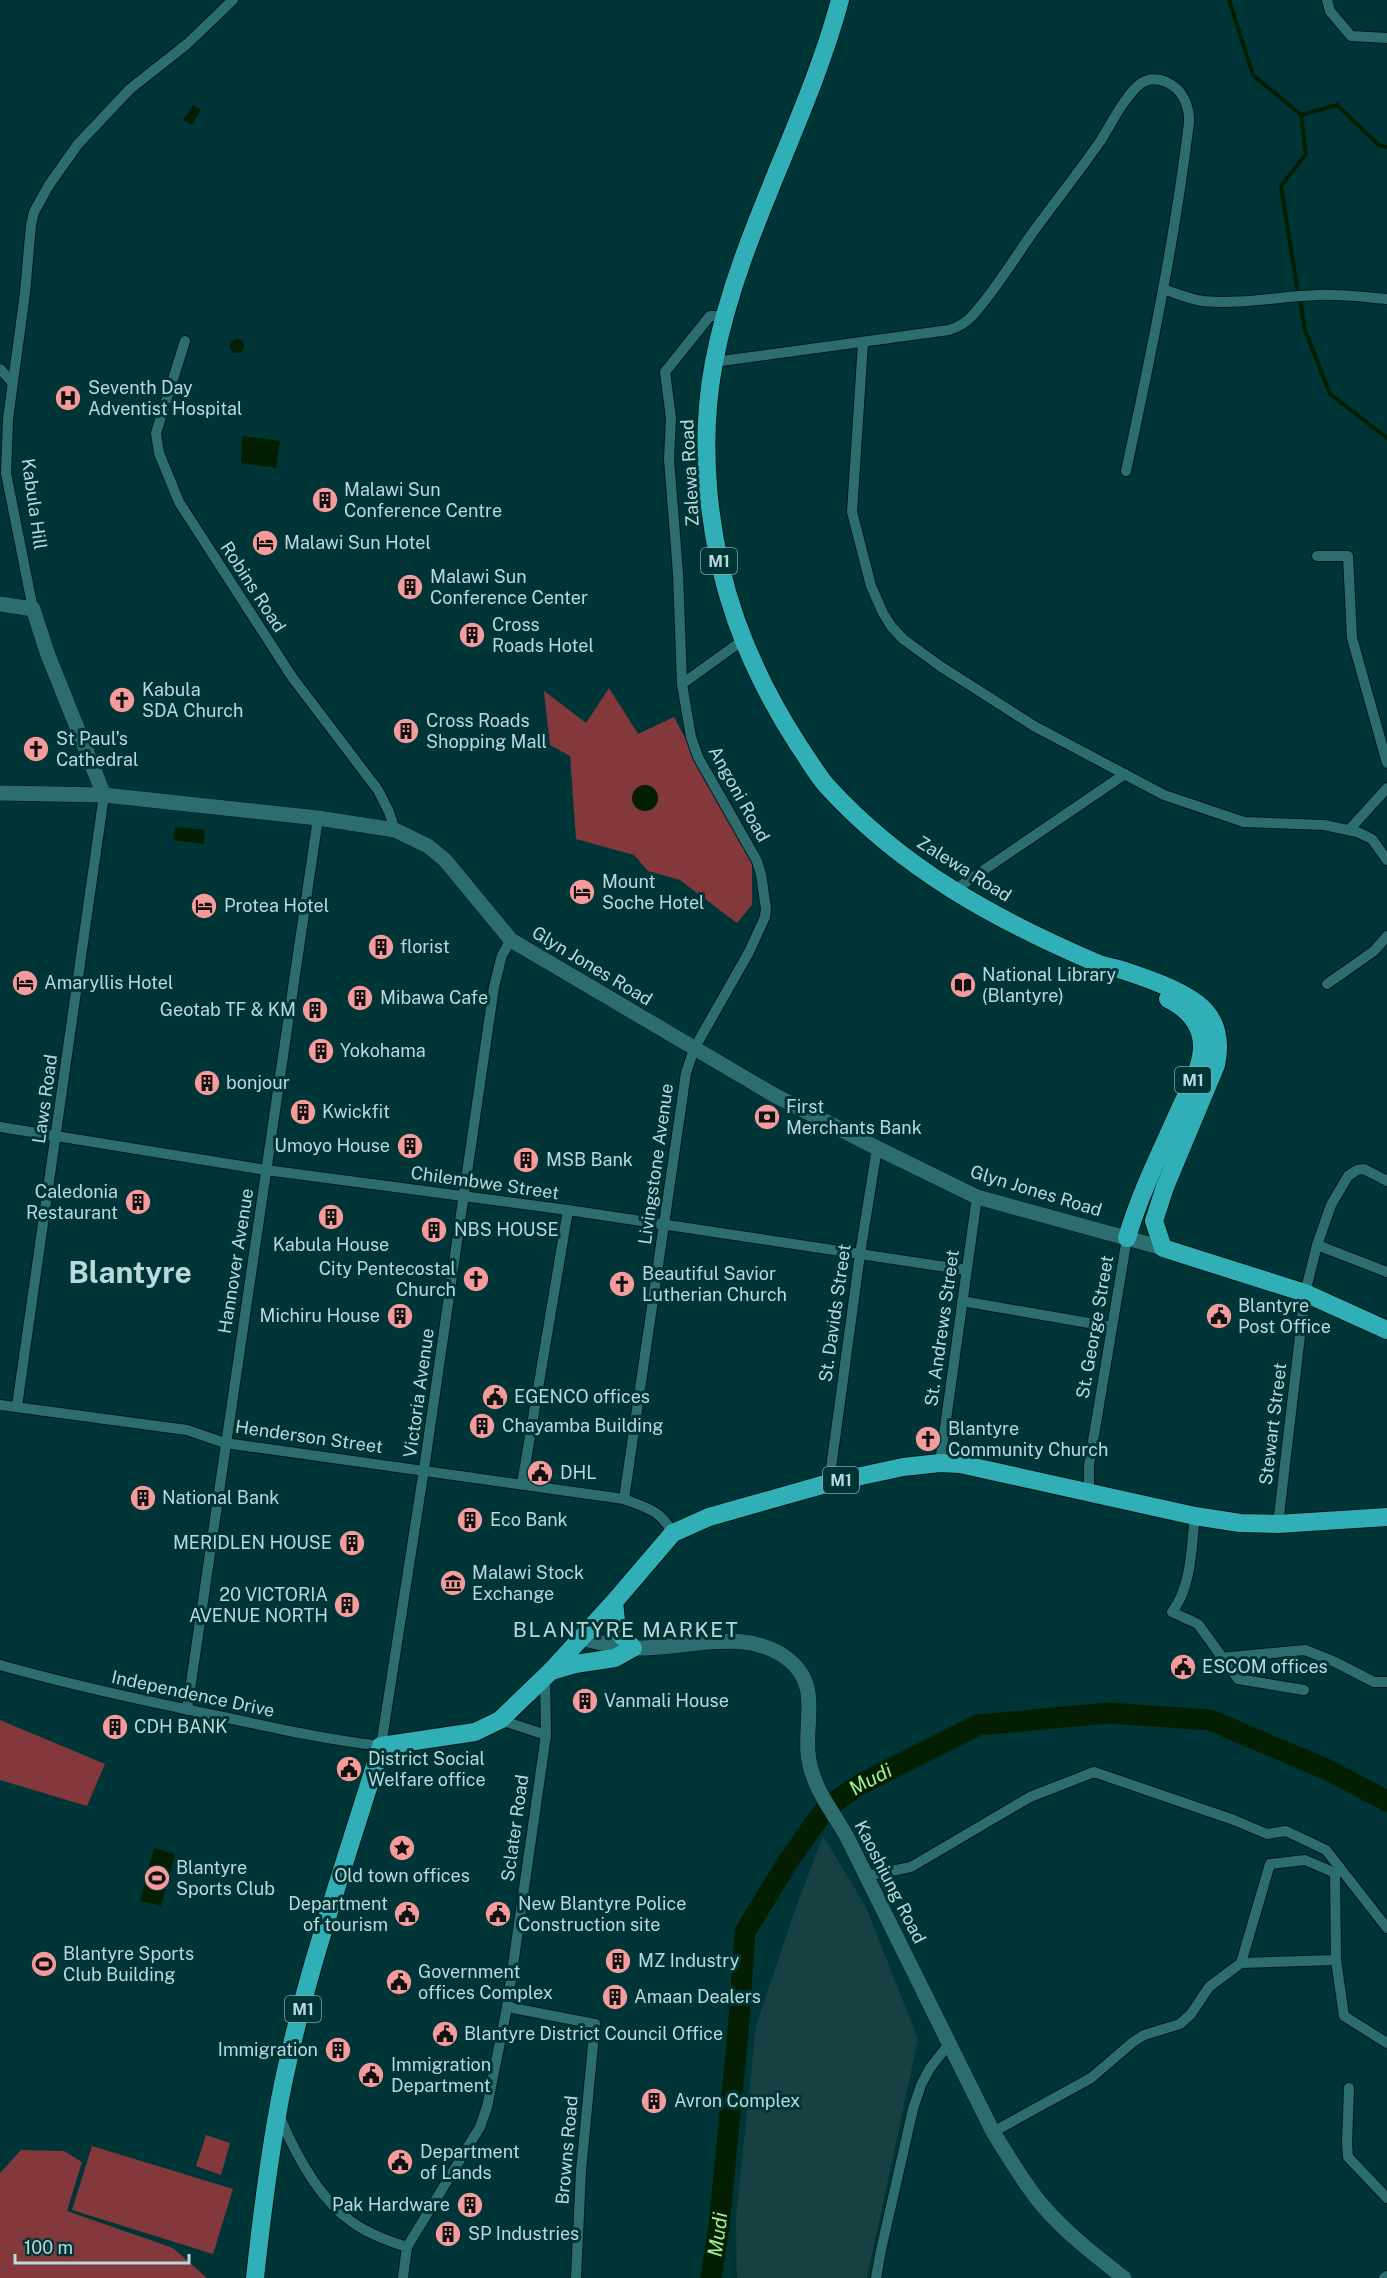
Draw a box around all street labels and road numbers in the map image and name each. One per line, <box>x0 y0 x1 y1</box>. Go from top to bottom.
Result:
street label: Zalewa Road <box>676 419 703 527</box>
street label: Kabula Hill <box>18 457 51 551</box>
street label: Robins Road <box>216 538 290 636</box>
road number: M1 <box>701 548 737 574</box>
street label: Angoni Road <box>705 742 774 845</box>
street label: Zalewa Road <box>913 831 1015 906</box>
street label: Glyn Jones Road <box>528 921 656 1010</box>
street label: Laws Road <box>28 1053 61 1145</box>
road number: M1 <box>1175 1067 1211 1093</box>
street label: Livingstone Avenue <box>634 1082 677 1246</box>
street label: Glyn Jones Road <box>968 1161 1104 1221</box>
street label: Chilembwe Street <box>410 1162 561 1203</box>
street label: Hannover Avenue <box>214 1187 257 1335</box>
street label: St. Davids Street <box>814 1242 855 1383</box>
street label: St. Andrews Street <box>920 1248 963 1408</box>
street label: St. George Street <box>1072 1254 1117 1400</box>
street label: Victoria Avenue <box>399 1327 438 1459</box>
street label: Stewart Street <box>1255 1362 1290 1486</box>
street label: Henderson Street <box>234 1416 384 1457</box>
road number: M1 <box>823 1467 859 1493</box>
street label: Independence Drive <box>110 1666 277 1721</box>
street label: Sclater Road <box>497 1773 532 1883</box>
street label: Kaoshiung Road <box>850 1817 931 1947</box>
road number: M1 <box>285 1996 321 2022</box>
street label: Browns Road <box>551 2095 582 2205</box>

